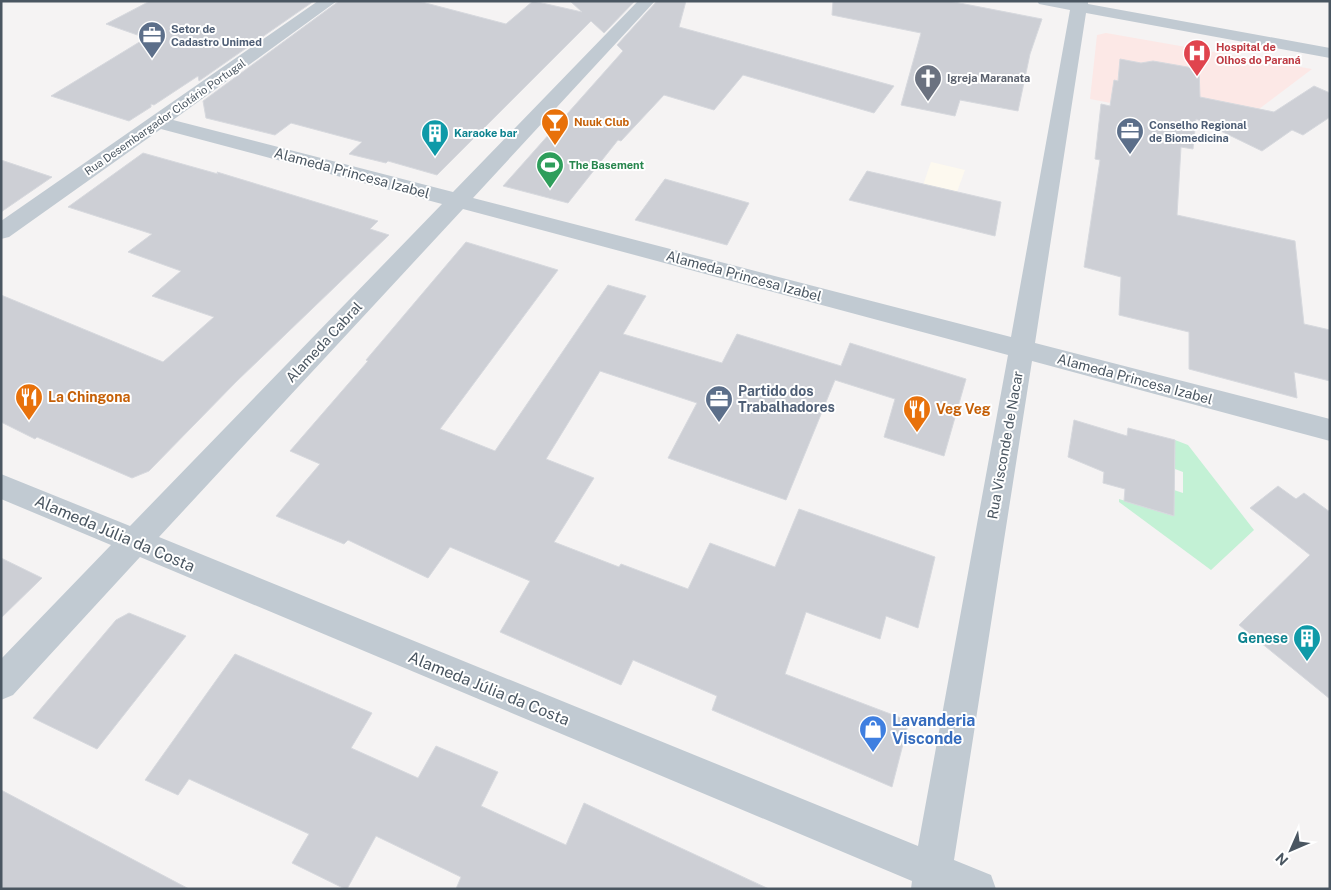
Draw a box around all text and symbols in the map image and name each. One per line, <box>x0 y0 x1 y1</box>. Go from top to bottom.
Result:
office icon: Setor de Cadastro Unimed <box>137 20 167 59</box>
place label: Setor de Cadastro Unimed <box>171 23 262 48</box>
hospital icon: Hospital de Olhos do Paraná <box>1182 38 1212 77</box>
place label: Hospital de Olhos do Paraná <box>1216 41 1301 66</box>
street label: Rua Desembargador Clotário Portugal <box>82 57 248 177</box>
church icon: Igreja Maranata <box>913 63 943 102</box>
place label: Igreja Maranata <box>947 72 1030 84</box>
bar icon: Nuuk Club <box>540 107 570 146</box>
place label: Nuuk Club <box>574 116 630 128</box>
office icon: Conselho Regional de Biomedicina <box>1115 116 1145 155</box>
building icon: Karaoke bar <box>420 118 450 157</box>
place label: Conselho Regional de Biomedicina <box>1149 119 1247 144</box>
place label: Karaoke bar <box>454 127 518 139</box>
street label: Alameda Princesa Izabel <box>273 145 431 201</box>
sports icon: The Basement <box>535 150 565 189</box>
place label: The Basement <box>569 159 644 171</box>
street label: Alameda Princesa Izabel <box>665 248 823 304</box>
street label: Alameda Cabral <box>283 298 365 386</box>
street label: Alameda Princesa Izabel <box>1056 351 1214 407</box>
street label: Rua Visconde de Nacar <box>984 370 1026 520</box>
restaurant icon: La Chingona <box>14 382 44 421</box>
place label: Partido dos Trabalhadores <box>738 383 835 415</box>
office icon: Partido dos Trabalhadores <box>704 384 734 423</box>
place label: La Chingona <box>48 389 130 405</box>
restaurant icon: Veg Veg <box>902 394 932 433</box>
place label: Veg Veg <box>936 401 991 417</box>
street label: Alameda Júlia da Costa <box>32 491 198 576</box>
building icon: Genese <box>1292 623 1322 662</box>
place label: Genese <box>1238 630 1288 646</box>
street label: Alameda Júlia da Costa <box>405 647 572 730</box>
place label: Lavanderia Visconde <box>892 711 975 748</box>
shop icon: Lavanderia Visconde <box>858 714 888 753</box>
north arrow <box>1266 825 1316 875</box>
text: N <box>1272 850 1291 869</box>

